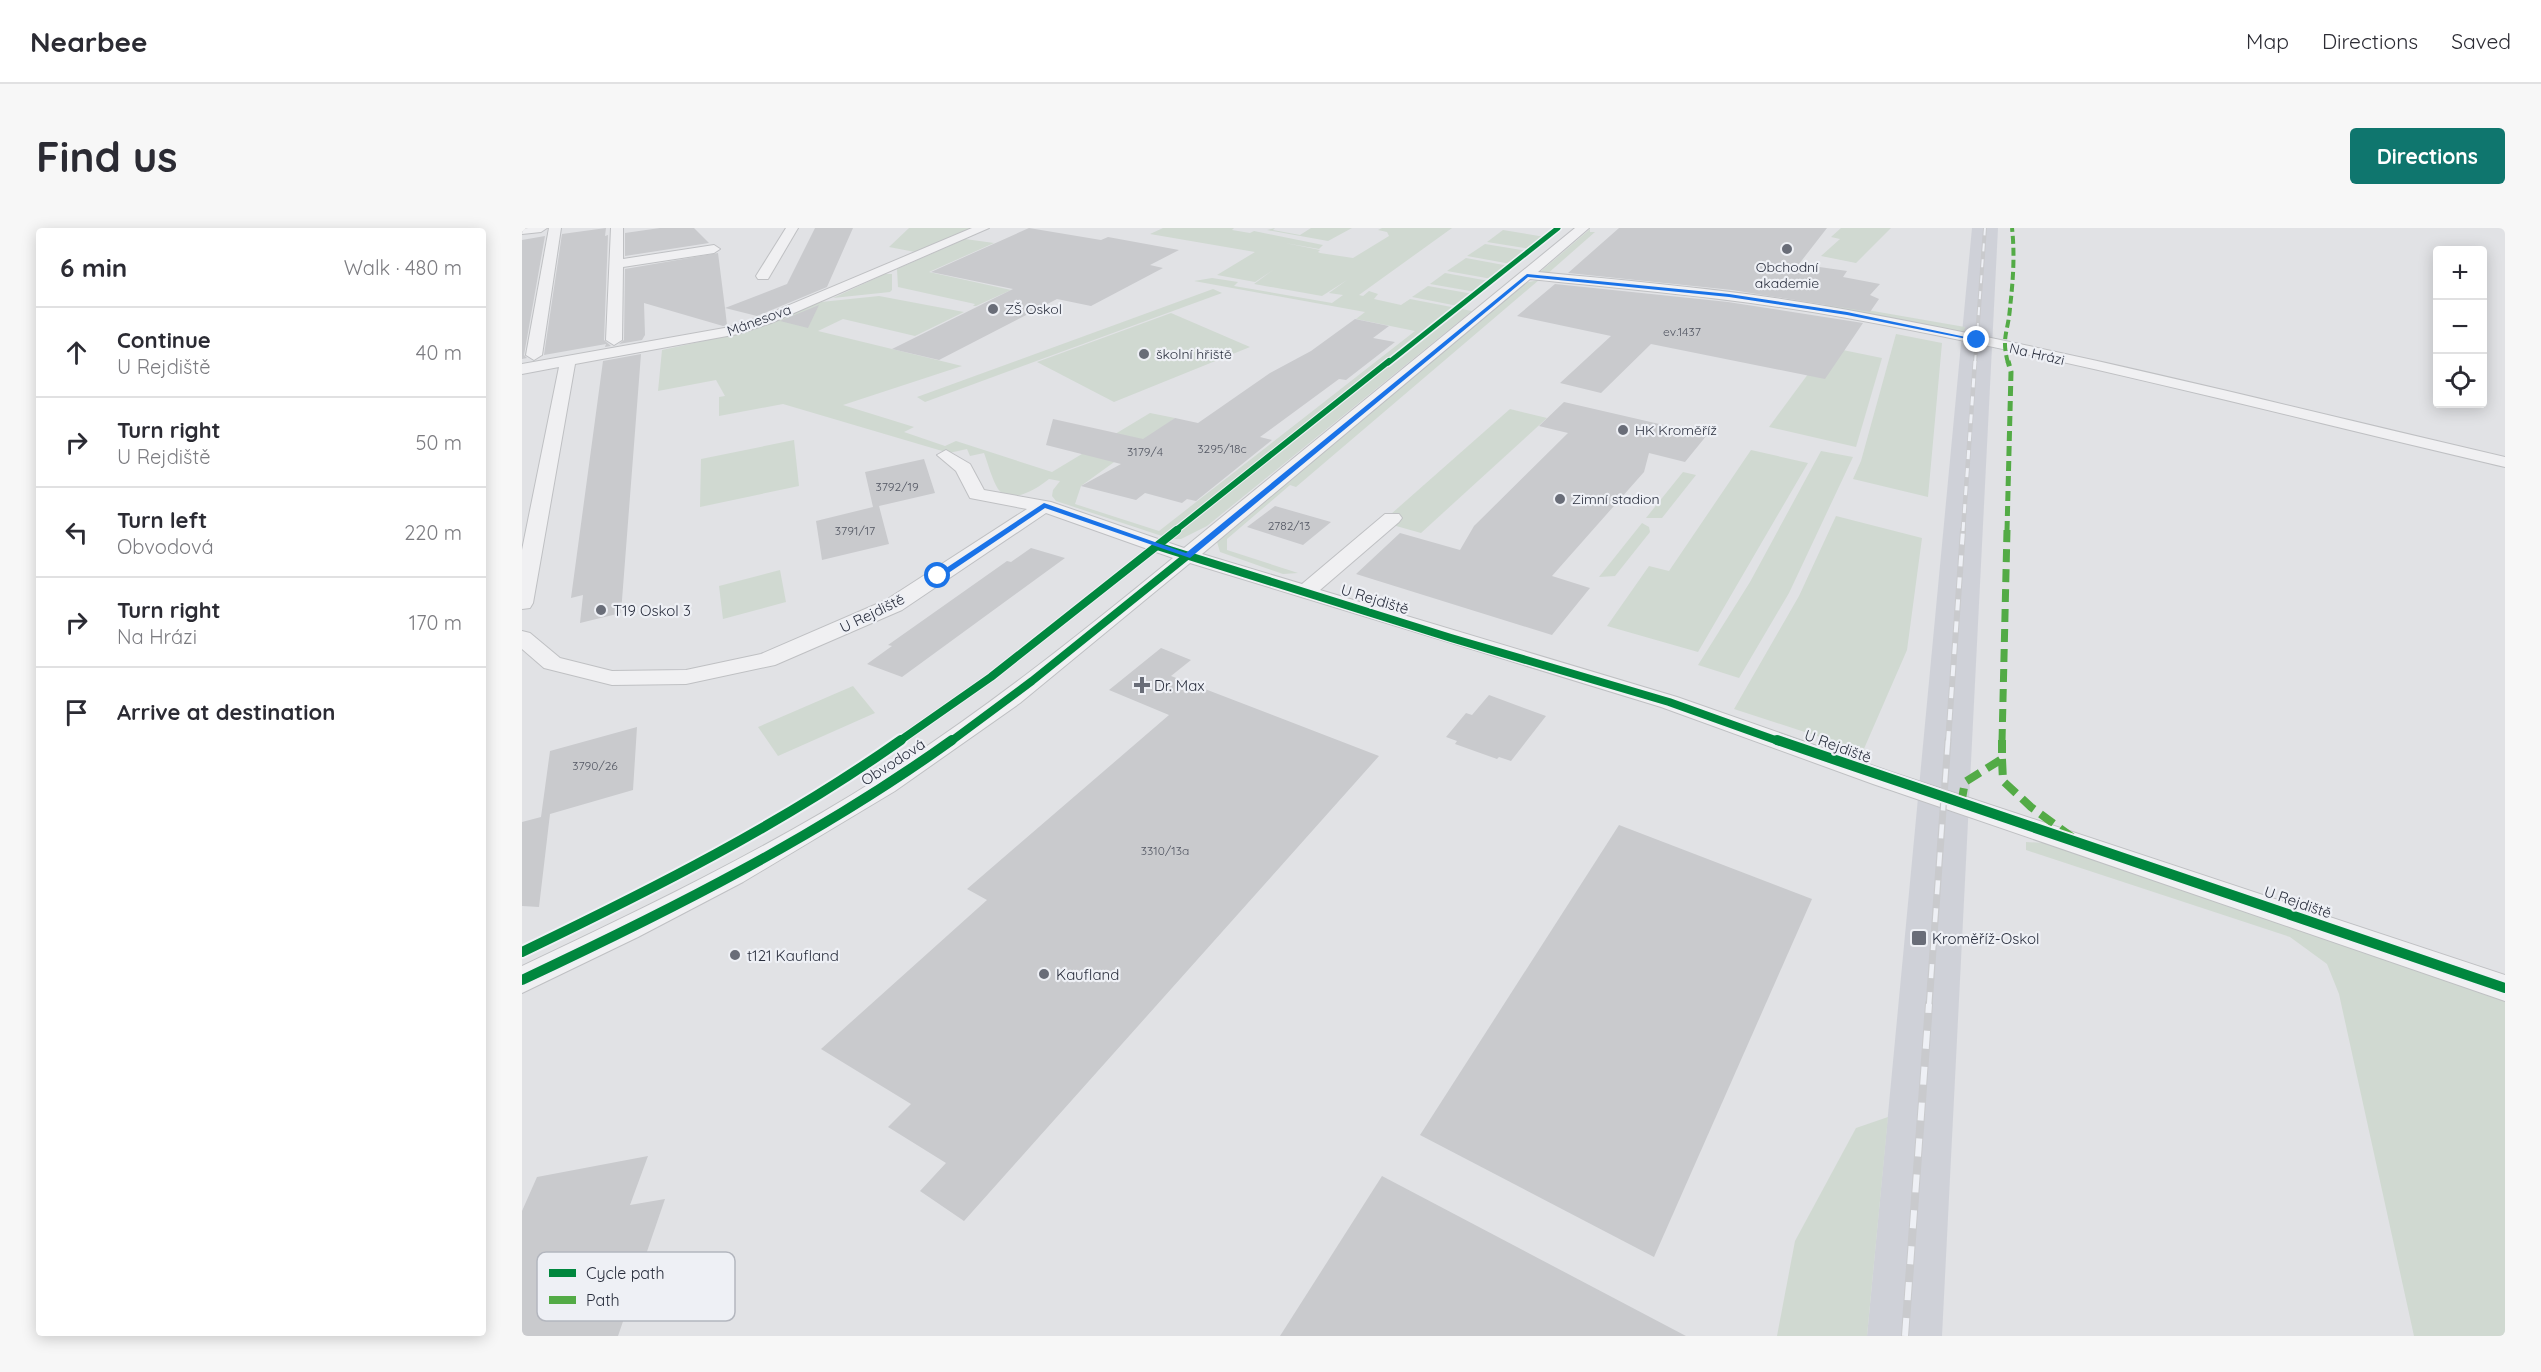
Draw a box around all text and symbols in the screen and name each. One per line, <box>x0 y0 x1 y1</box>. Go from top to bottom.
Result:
text: Nearbee <box>30 24 148 59</box>
text: Map <box>2246 28 2289 54</box>
text: Directions <box>2322 28 2418 54</box>
text: Saved <box>2451 28 2511 54</box>
button: Directions <box>2350 128 2505 184</box>
text: Find us <box>36 130 178 183</box>
marker: Obchodní akademie <box>1780 242 1794 256</box>
map controls <box>2433 246 2487 408</box>
button: + <box>2433 246 2487 300</box>
text: 6 min <box>60 251 127 284</box>
text: Walk · 480 m <box>344 255 462 280</box>
place label: Obchodní akademie <box>1755 258 1819 292</box>
street label: Mánesova <box>724 300 794 340</box>
place label: ZŠ Oskol <box>1005 300 1062 318</box>
button: − <box>2433 300 2487 354</box>
marker: ZŠ Oskol <box>986 302 1000 316</box>
house number: ev.1437 <box>1663 324 1701 339</box>
text: Continue <box>117 326 211 354</box>
route end <box>1963 326 1989 352</box>
icon: ahead <box>60 336 93 369</box>
street label: Na Hrázi <box>2008 339 2066 369</box>
text: 40 m <box>416 340 462 365</box>
place label: školní hřiště <box>1156 345 1232 363</box>
marker: školní hřiště <box>1137 347 1151 361</box>
text: U Rejdiště <box>117 354 210 379</box>
button: locate <box>2433 354 2487 408</box>
text: Turn right <box>117 416 221 444</box>
place label: HK Kroměříž <box>1635 421 1717 439</box>
marker: HK Kroměříž <box>1616 423 1630 437</box>
icon: right <box>60 426 93 459</box>
text: 50 m <box>416 430 462 455</box>
house number: 3295/18c <box>1197 441 1247 456</box>
text: U Rejdiště <box>117 444 210 469</box>
house number: 3179/4 <box>1127 444 1163 459</box>
house number: 3792/19 <box>875 479 919 494</box>
place label: Zimní stadion <box>1572 490 1660 508</box>
marker: Zimní stadion <box>1553 492 1567 506</box>
text: Turn left <box>117 506 207 534</box>
icon: left <box>60 516 93 549</box>
house number: 2782/13 <box>1268 518 1310 533</box>
text: 220 m <box>404 520 462 545</box>
house number: 3791/17 <box>835 523 875 538</box>
text: Obvodová <box>117 534 214 559</box>
route start <box>924 562 950 588</box>
street label: U Rejdiště <box>1339 580 1411 618</box>
street label: U Rejdiště <box>836 589 908 637</box>
text: Turn right <box>117 596 221 624</box>
place label: T19 Oskol 3 <box>613 601 691 620</box>
marker: T19 Oskol 3 <box>594 603 608 617</box>
icon: right <box>60 606 93 639</box>
text: 170 m <box>409 610 462 635</box>
text: Na Hrázi <box>117 624 197 649</box>
place label: Dr. Max <box>1154 676 1205 695</box>
marker: Dr. Max <box>1135 678 1149 692</box>
icon: arrive <box>60 696 93 729</box>
text: Arrive at destination <box>117 698 335 726</box>
street label: U Rejdiště <box>1802 725 1874 767</box>
street label: Obvodová <box>857 734 929 790</box>
house number: 3790/26 <box>572 758 618 773</box>
house number: 3310/13a <box>1141 843 1189 858</box>
street label: U Rejdiště <box>2262 882 2334 922</box>
marker: Kroměříž-Oskol <box>1910 929 1928 947</box>
place label: Kroměříž-Oskol <box>1932 929 2039 948</box>
place label: t121 Kaufland <box>747 946 839 965</box>
marker: t121 Kaufland <box>728 948 742 962</box>
place label: Kaufland <box>1056 965 1119 984</box>
marker: Kaufland <box>1037 967 1051 981</box>
legend <box>537 1252 735 1321</box>
text: Cycle path <box>586 1263 665 1283</box>
text: Path <box>586 1290 620 1310</box>

